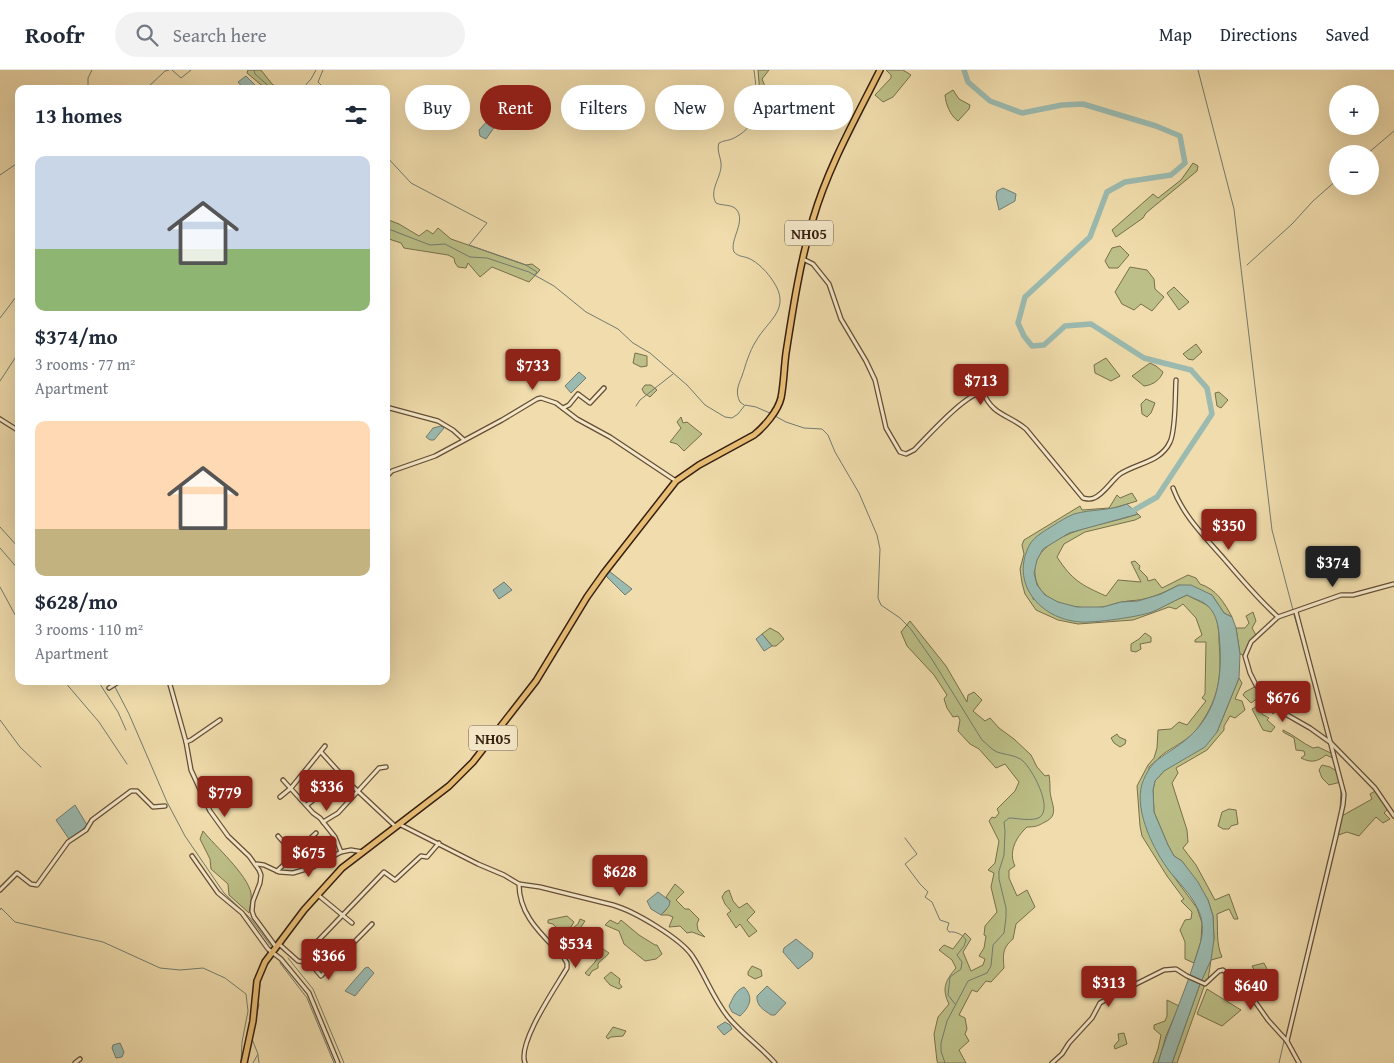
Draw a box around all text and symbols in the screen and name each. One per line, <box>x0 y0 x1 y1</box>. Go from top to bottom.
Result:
search box <box>115 12 465 57</box>
text: Roofr <box>25 17 85 52</box>
icon: search <box>133 21 161 49</box>
text: Search here <box>173 21 267 49</box>
text: Map <box>1159 21 1192 48</box>
text: Directions <box>1220 21 1297 48</box>
text: Saved <box>1325 21 1369 48</box>
chip: Buy <box>405 85 470 130</box>
chip: Rent <box>480 85 551 130</box>
chip: Filters <box>561 85 645 130</box>
chip: New <box>655 85 724 130</box>
chip: Apartment <box>734 85 853 130</box>
map controls <box>1329 85 1379 195</box>
button: + <box>1329 85 1379 135</box>
text: 13 homes <box>35 100 122 131</box>
icon: filters <box>342 101 370 129</box>
button: − <box>1329 145 1379 195</box>
icon: home <box>158 188 248 278</box>
road number: NH05 <box>785 220 833 246</box>
text: $374/mo <box>35 321 118 352</box>
pin: $733 <box>503 348 563 391</box>
text: 3 rooms · 77 m² <box>35 352 135 376</box>
text: $733 <box>516 353 550 377</box>
pin: $713 <box>951 364 1011 406</box>
text: $713 <box>964 368 998 392</box>
text: Apartment <box>35 376 108 400</box>
icon: home <box>158 453 248 543</box>
pin: $350 <box>1199 508 1259 551</box>
text: $350 <box>1212 513 1246 537</box>
pin: $374 <box>1303 546 1363 588</box>
text: $374 <box>1316 550 1350 574</box>
text: $628/mo <box>35 586 118 617</box>
text: 3 rooms · 110 m² <box>35 617 143 641</box>
text: Apartment <box>35 641 108 665</box>
pin: $676 <box>1253 680 1313 723</box>
text: $676 <box>1266 685 1300 709</box>
road number: NH05 <box>469 726 517 750</box>
pin: $336 <box>297 770 357 812</box>
text: $336 <box>310 774 344 798</box>
pin: $779 <box>195 776 255 818</box>
text: $779 <box>208 780 242 804</box>
pin: $675 <box>279 836 339 878</box>
text: $675 <box>292 840 326 864</box>
pin: $628 <box>590 854 650 897</box>
text: $628 <box>603 859 637 883</box>
pin: $534 <box>546 926 606 969</box>
text: $534 <box>559 931 593 955</box>
pin: $366 <box>299 938 359 981</box>
text: $366 <box>312 943 346 967</box>
pin: $313 <box>1079 966 1139 1008</box>
pin: $640 <box>1221 968 1281 1011</box>
text: $313 <box>1092 970 1126 994</box>
text: $640 <box>1234 973 1268 997</box>

